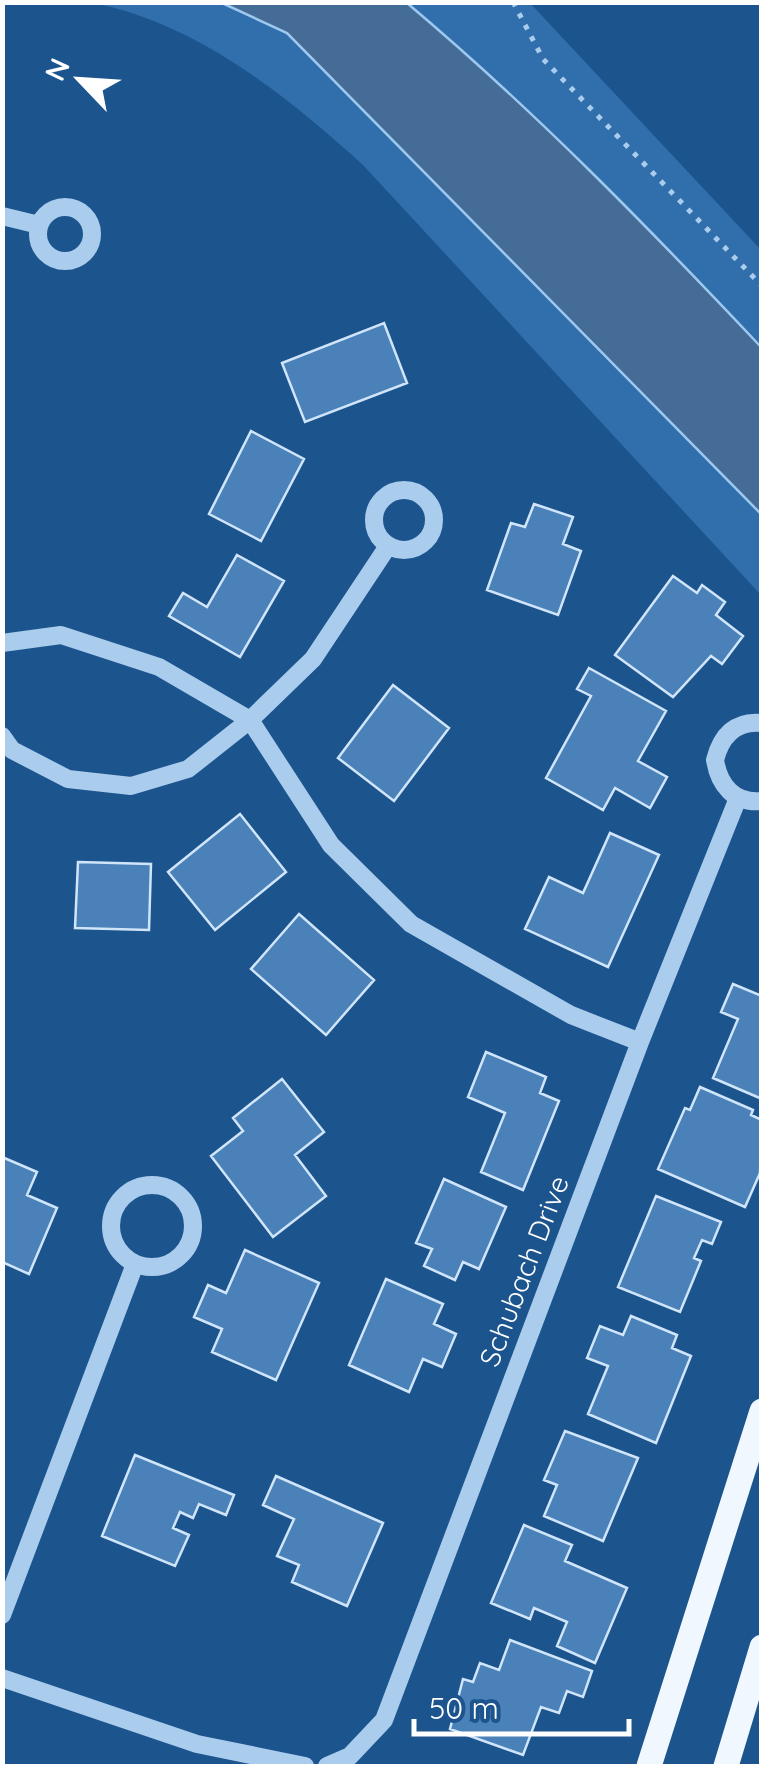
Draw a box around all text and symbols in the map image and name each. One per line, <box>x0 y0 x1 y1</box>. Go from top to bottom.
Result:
north arrow <box>30 30 130 130</box>
text: N <box>37 52 77 86</box>
street label: Schubach Drive <box>471 1171 576 1371</box>
scale bar <box>414 1674 629 1736</box>
text: 50 m <box>429 1689 499 1727</box>

